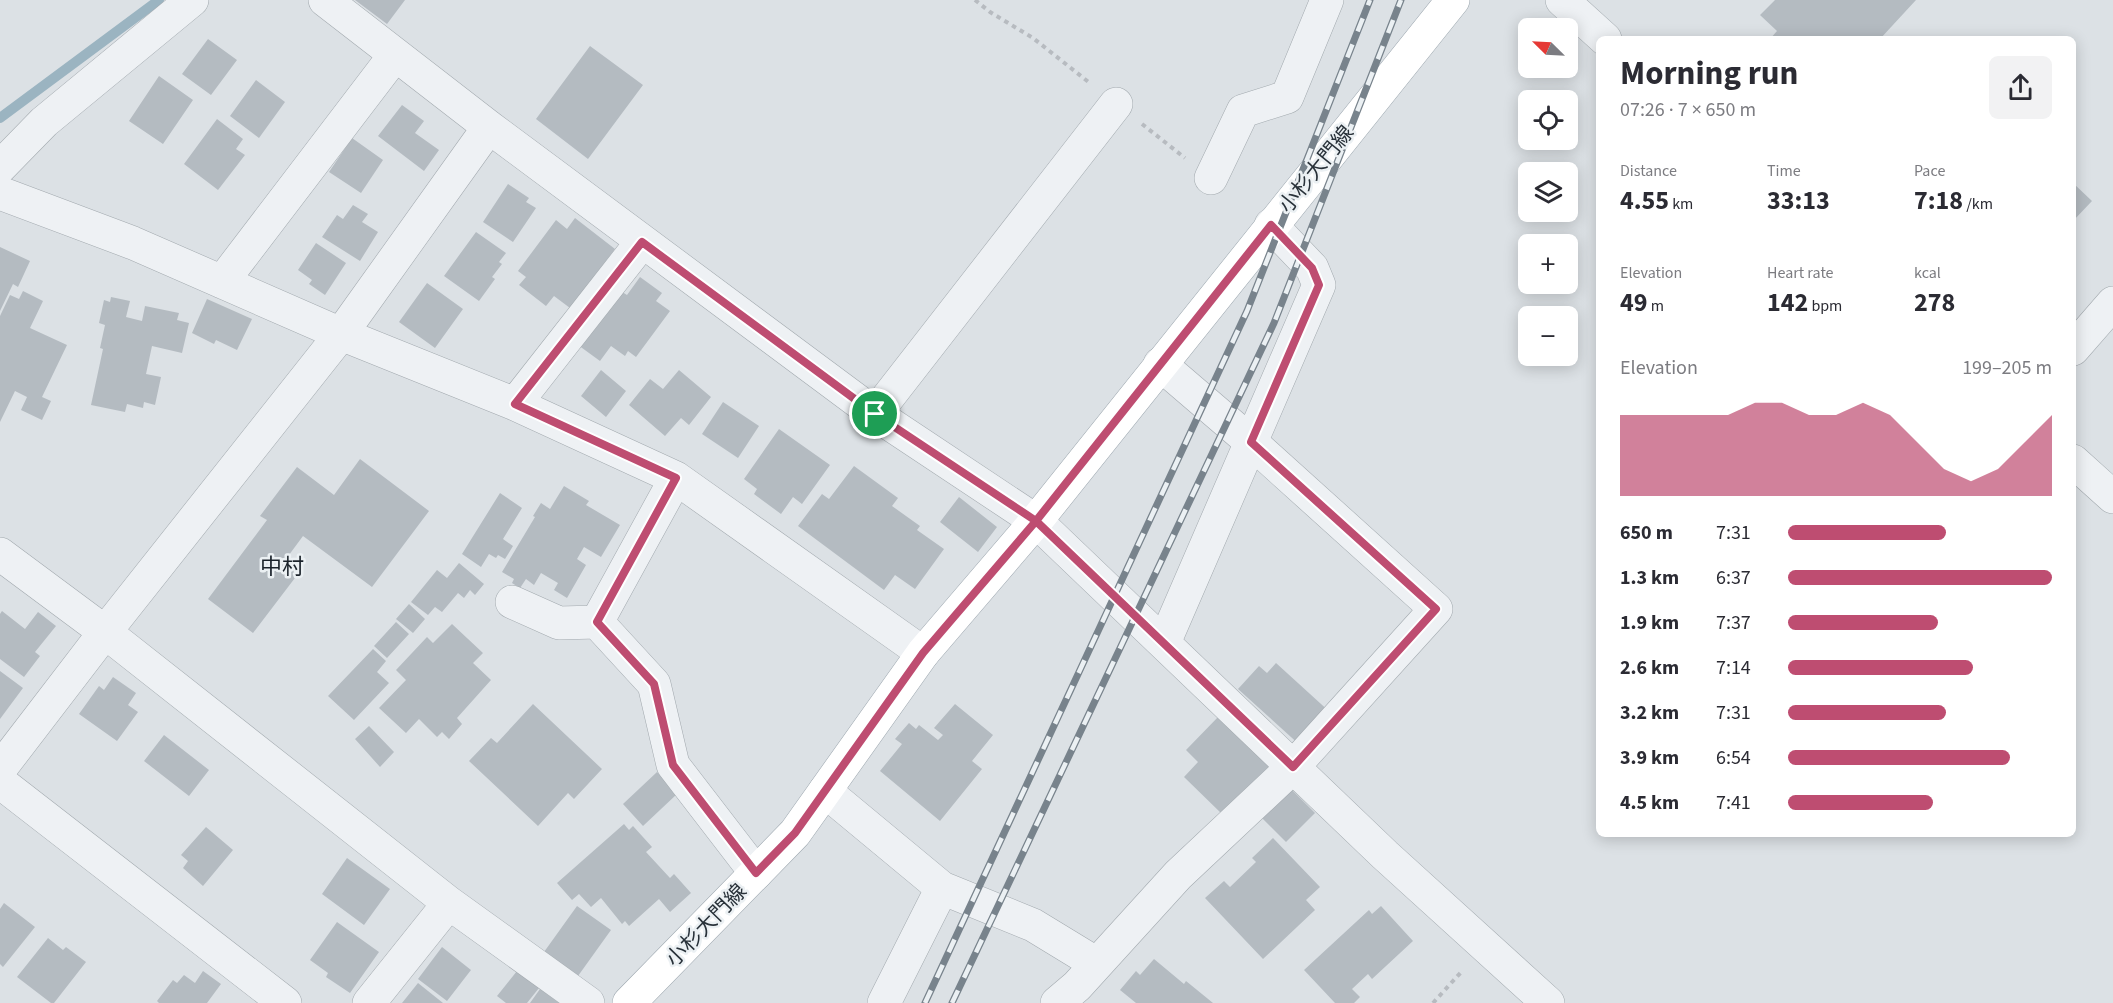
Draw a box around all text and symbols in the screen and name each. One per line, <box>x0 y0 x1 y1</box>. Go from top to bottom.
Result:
north arrow <box>1518 18 1578 78</box>
map controls <box>1518 18 1578 366</box>
text: Morning run <box>1620 50 1798 97</box>
button: share <box>1989 56 2052 119</box>
button: locate <box>1518 90 1578 150</box>
text: 07:26 · 7 × 650 m <box>1620 96 1756 124</box>
street label: 小杉大門線 <box>1271 119 1361 219</box>
text: Distance <box>1620 160 1677 182</box>
text: Time <box>1767 160 1801 182</box>
text: Pace <box>1914 160 1945 182</box>
button: layers <box>1518 162 1578 222</box>
text: 4.55 <box>1620 182 1669 219</box>
text: 33:13 <box>1767 182 1830 219</box>
text: 7:18 <box>1914 182 1963 219</box>
text: km <box>1669 193 1693 215</box>
text: /km <box>1963 193 1993 215</box>
button: + <box>1518 234 1578 294</box>
text: Elevation <box>1620 262 1682 284</box>
text: Heart rate <box>1767 262 1834 284</box>
text: kcal <box>1914 262 1941 284</box>
text: 49 <box>1620 284 1647 321</box>
text: 142 <box>1767 284 1808 321</box>
text: 278 <box>1914 284 1955 321</box>
text: m <box>1647 295 1664 317</box>
text: bpm <box>1808 295 1842 317</box>
button: − <box>1518 306 1578 366</box>
text: Elevation <box>1620 354 1698 382</box>
text: 199–205 m <box>1962 354 2052 382</box>
pin <box>849 388 900 439</box>
icon: arrive <box>858 397 891 430</box>
text: 650 m <box>1620 519 1673 547</box>
text: 7:31 <box>1716 519 1751 547</box>
district label: 中村 <box>260 551 304 583</box>
text: 1.3 km <box>1620 564 1679 592</box>
text: 6:37 <box>1716 564 1751 592</box>
text: 1.9 km <box>1620 609 1679 637</box>
text: 7:37 <box>1716 609 1751 637</box>
text: 2.6 km <box>1620 654 1679 682</box>
text: 7:14 <box>1716 654 1751 682</box>
text: 3.2 km <box>1620 699 1679 727</box>
text: 7:31 <box>1716 699 1751 727</box>
text: 3.9 km <box>1620 744 1679 772</box>
text: 6:54 <box>1716 744 1751 772</box>
text: 4.5 km <box>1620 789 1679 817</box>
text: 7:41 <box>1716 789 1751 817</box>
street label: 小杉大門線 <box>659 877 753 973</box>

